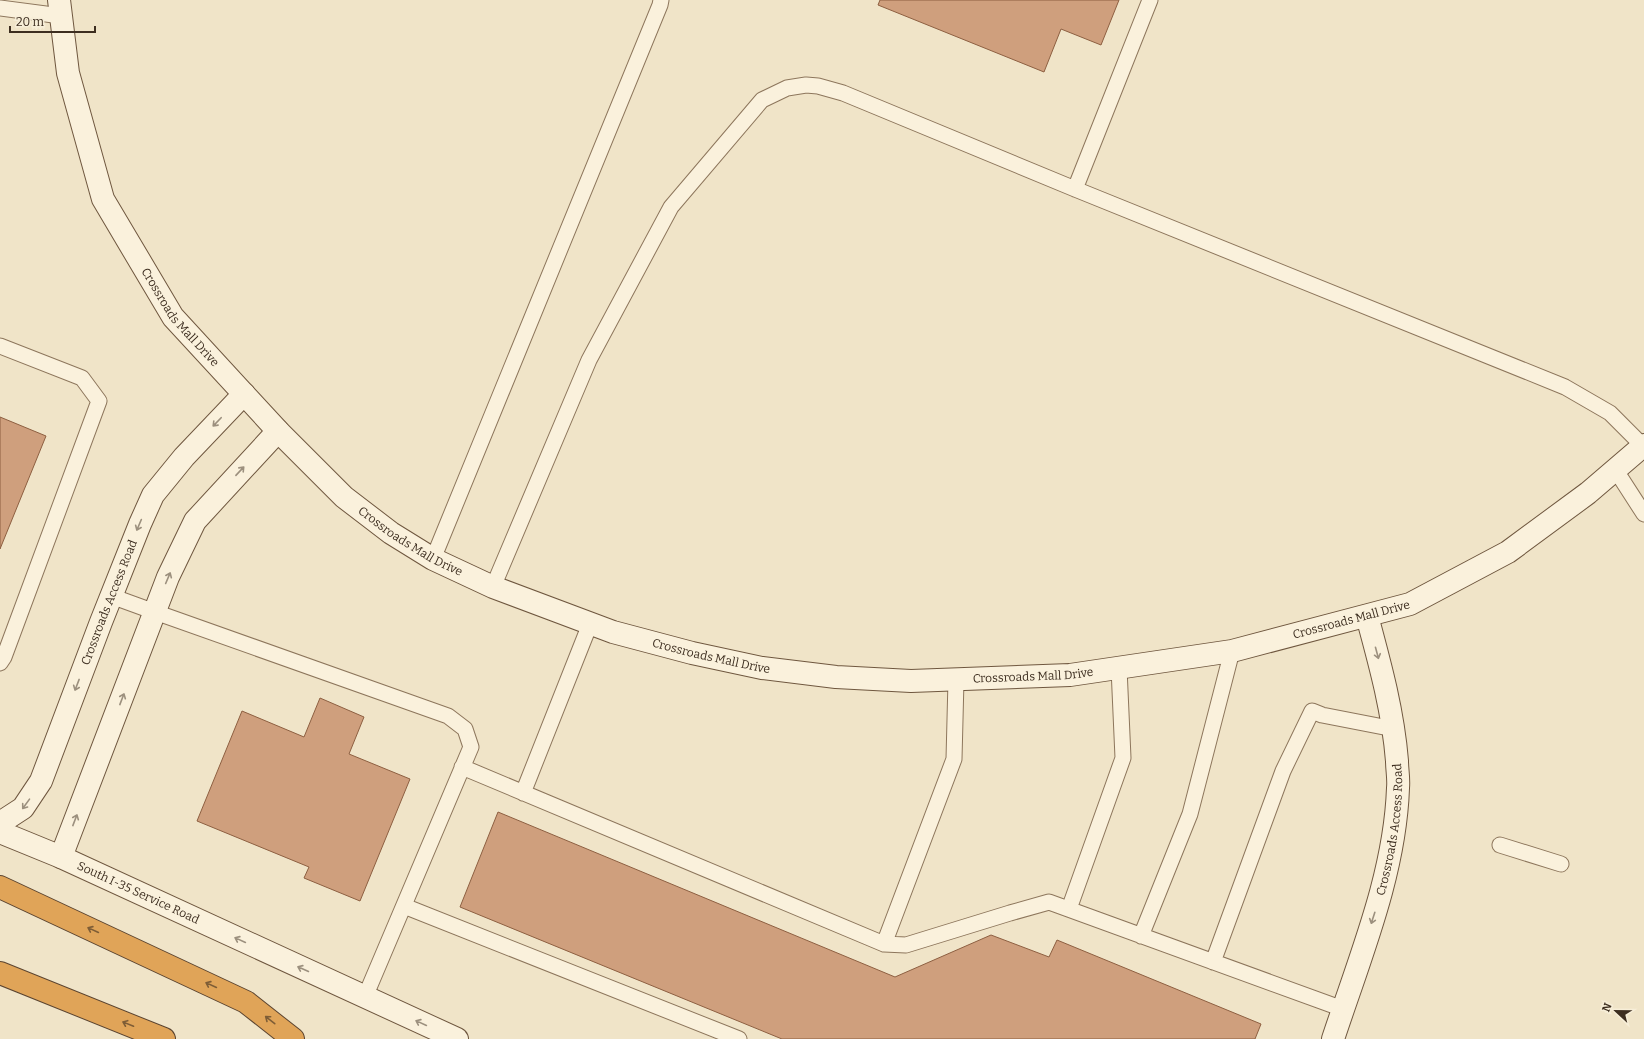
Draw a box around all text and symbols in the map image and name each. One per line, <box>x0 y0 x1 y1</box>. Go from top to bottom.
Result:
scale bar <box>10 8 95 34</box>
text: 20 m <box>16 15 45 29</box>
street label: Crossroads Mall Drive <box>138 265 222 369</box>
one-way arrow <box>212 417 222 427</box>
one-way arrow <box>236 466 245 477</box>
street label: Crossroads Mall Drive <box>355 503 465 579</box>
one-way arrow <box>135 519 143 531</box>
street label: Crossroads Access Road <box>78 538 140 667</box>
one-way arrow <box>165 572 173 584</box>
street label: Crossroads Mall Drive <box>1291 597 1411 642</box>
street label: Crossroads Mall Drive <box>651 636 771 676</box>
one-way arrow <box>1374 647 1381 660</box>
street label: Crossroads Mall Drive <box>973 665 1094 686</box>
one-way arrow <box>72 679 80 691</box>
one-way arrow <box>118 693 126 705</box>
street label: Crossroads Access Road <box>1373 763 1405 897</box>
one-way arrow <box>21 799 30 810</box>
one-way arrow <box>72 815 79 827</box>
street label: South I-35 Service Road <box>75 858 202 927</box>
one-way arrow <box>1369 912 1376 925</box>
one-way arrow <box>87 926 99 933</box>
one-way arrow <box>235 936 247 943</box>
one-way arrow <box>297 965 309 972</box>
one-way arrow <box>205 981 217 988</box>
north arrow <box>1596 991 1636 1031</box>
text: N <box>1600 1001 1615 1014</box>
one-way arrow <box>264 1016 275 1025</box>
one-way arrow <box>416 1019 428 1026</box>
one-way arrow <box>123 1020 135 1028</box>

